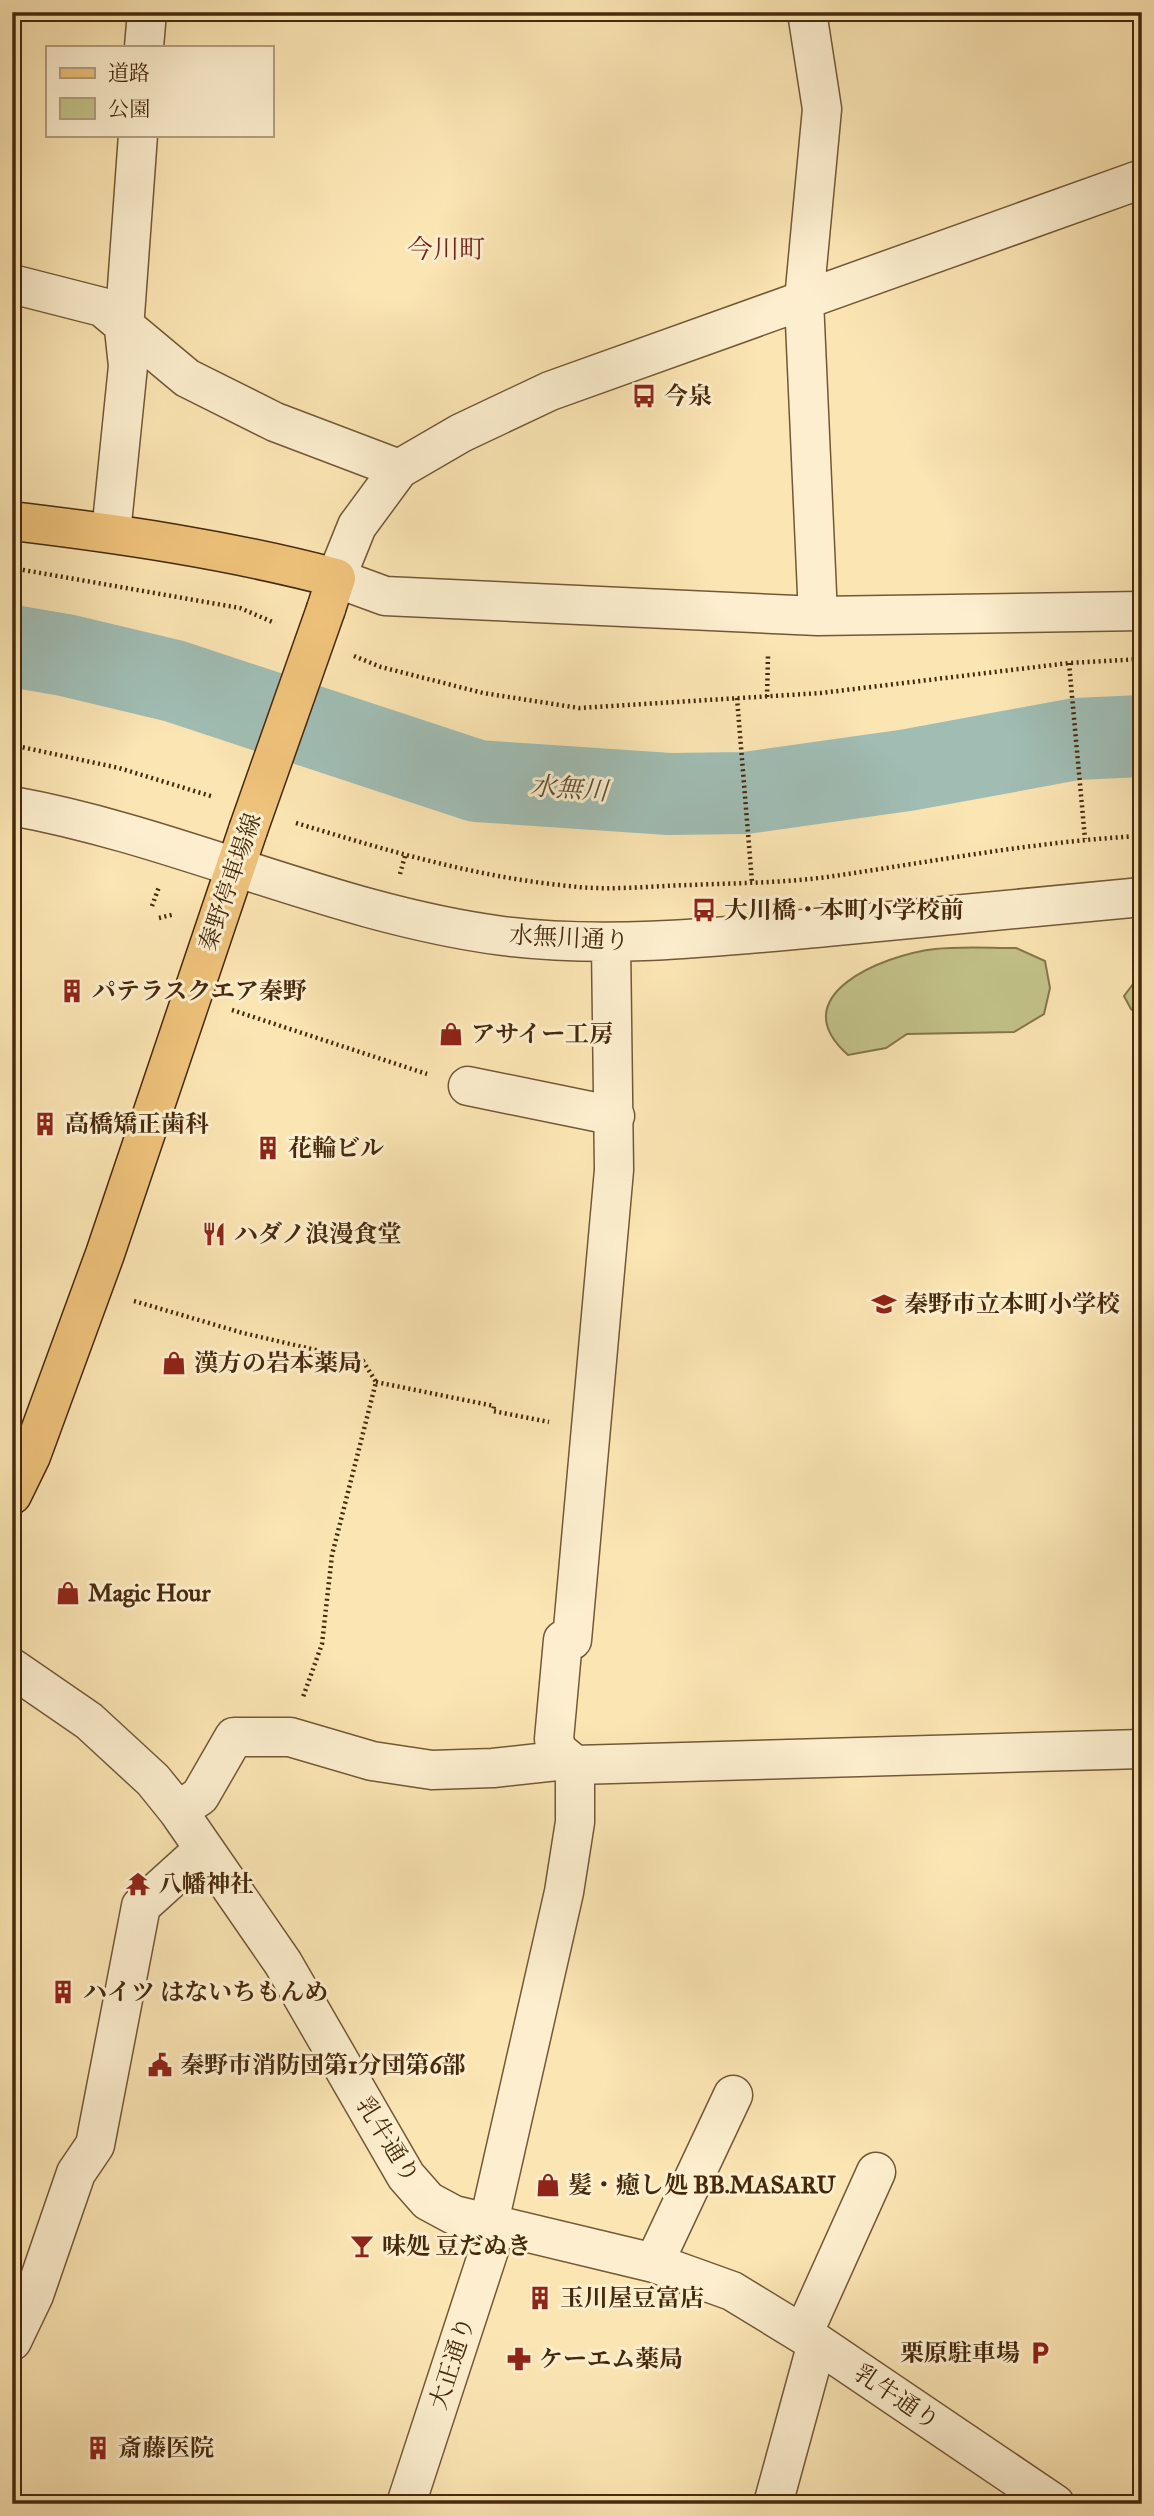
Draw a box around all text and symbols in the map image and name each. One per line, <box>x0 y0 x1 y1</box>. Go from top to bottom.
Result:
legend <box>46 46 273 136</box>
text: 道路 <box>108 60 150 86</box>
text: 公園 <box>108 96 150 122</box>
district label: 今川町 <box>407 233 485 265</box>
place label: 今泉 <box>664 381 712 411</box>
bus stop icon: 今泉 <box>630 382 658 410</box>
water label: 水無川 <box>529 769 612 807</box>
street label: 秦野停車場線 <box>192 809 268 955</box>
place label: 大川橋・本町小学校前 <box>724 895 964 925</box>
bus stop icon: 大川橋・本町小学校前 <box>690 896 718 924</box>
street label: 水無川通り <box>508 920 630 956</box>
place label: パテラスクエア秦野 <box>92 976 307 1006</box>
building icon: パテラスクエア秦野 <box>58 977 86 1005</box>
place label: アサイー工房 <box>471 1019 613 1049</box>
shop icon: アサイー工房 <box>437 1020 465 1048</box>
place label: 高橋矯正歯科 <box>65 1109 209 1139</box>
building icon: 高橋矯正歯科 <box>31 1110 59 1138</box>
place label: 花輪ビル <box>288 1133 384 1163</box>
building icon: 花輪ビル <box>254 1134 282 1162</box>
place label: ハダノ浪漫食堂 <box>234 1219 401 1249</box>
restaurant icon: ハダノ浪漫食堂 <box>200 1220 228 1248</box>
place label: 秦野市立本町小学校 <box>904 1289 1120 1319</box>
school or university icon: 秦野市立本町小学校 <box>870 1290 898 1318</box>
place label: 漢方の岩本薬局 <box>194 1348 362 1378</box>
shop icon: 漢方の岩本薬局 <box>160 1349 188 1377</box>
place label: Magic Hour <box>88 1578 211 1608</box>
shop icon: Magic Hour <box>54 1579 82 1607</box>
place label: 八幡神社 <box>158 1869 254 1899</box>
temple icon: 八幡神社 <box>124 1870 152 1898</box>
place label: ハイツ はないちもんめ <box>83 1977 328 2007</box>
building icon: ハイツ はないちもんめ <box>49 1978 77 2006</box>
place label: 秦野市消防団第1分団第6部 <box>180 2050 466 2080</box>
public building icon: 秦野市消防団第1分団第6部 <box>146 2051 174 2079</box>
street label: 乳牛通り <box>350 2091 426 2189</box>
place label: 髪・癒し処 BB.MASARU <box>568 2170 837 2200</box>
shop icon: 髪・癒し処 BB.MASARU <box>534 2171 562 2199</box>
place label: 味処 豆だぬき <box>382 2231 531 2261</box>
bar icon: 味処 豆だぬき <box>348 2232 376 2260</box>
place label: 玉川屋豆富店 <box>560 2283 704 2313</box>
building icon: 玉川屋豆富店 <box>526 2284 554 2312</box>
street label: 大正通り <box>423 2313 481 2413</box>
place label: 栗原駐車場 <box>900 2338 1020 2368</box>
parking icon: 栗原駐車場 <box>1026 2339 1054 2367</box>
place label: ケーエム薬局 <box>539 2344 683 2374</box>
pharmacy icon: ケーエム薬局 <box>505 2345 533 2373</box>
street label: 乳牛通り <box>849 2358 945 2436</box>
place label: 斎藤医院 <box>118 2433 214 2463</box>
building icon: 斎藤医院 <box>84 2434 112 2462</box>

